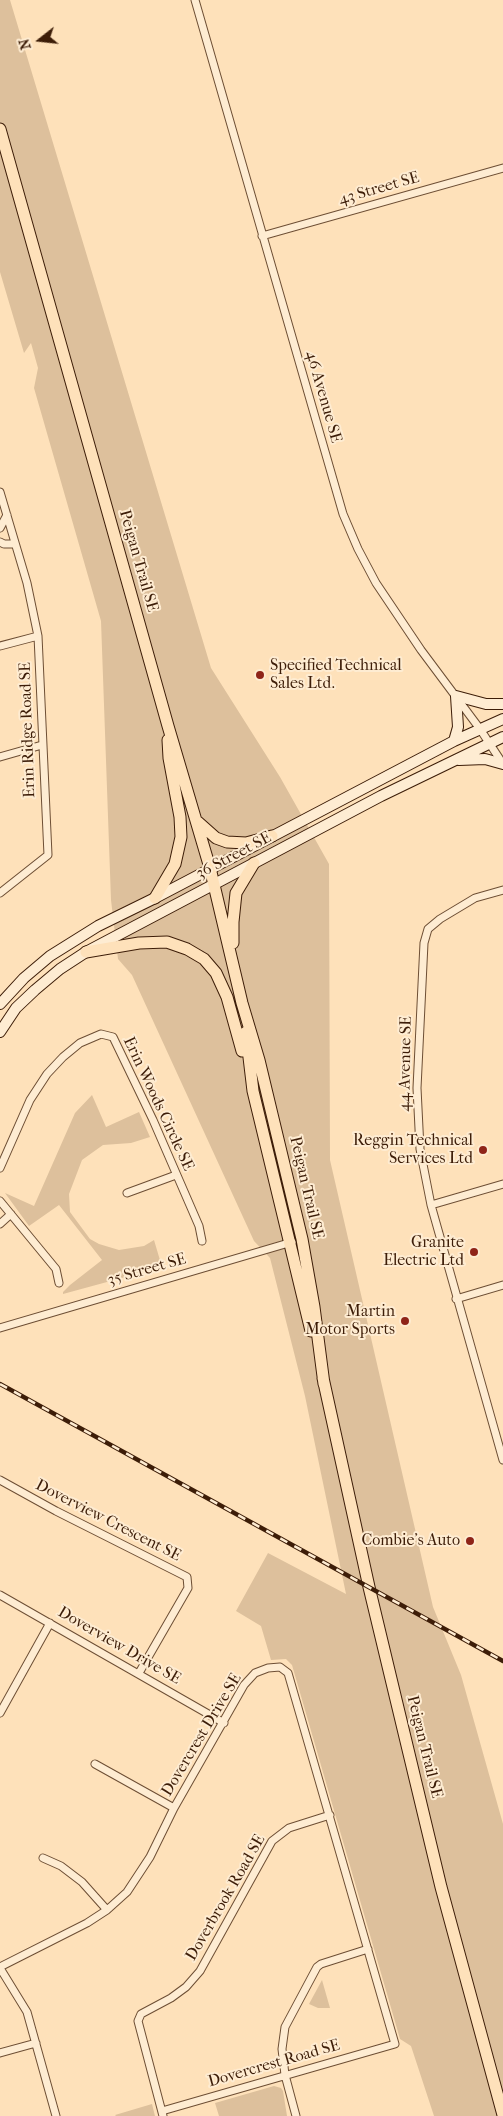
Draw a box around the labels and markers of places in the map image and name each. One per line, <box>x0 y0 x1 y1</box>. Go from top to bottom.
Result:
place label: Specified Technical Sales Ltd. <box>270 656 402 694</box>
marker: Specified Technical Sales Ltd. <box>254 669 266 681</box>
place label: Reggin Technical Services Ltd <box>353 1131 473 1169</box>
marker: Reggin Technical Services Ltd <box>477 1144 489 1156</box>
place label: Granite Electric Ltd <box>383 1233 464 1271</box>
marker: Granite Electric Ltd <box>468 1246 480 1258</box>
place label: Martin Motor Sports <box>305 1302 395 1340</box>
marker: Martin Motor Sports <box>399 1315 411 1327</box>
place label: Combie's Auto <box>361 1531 460 1551</box>
marker: Combie's Auto <box>464 1535 476 1547</box>

